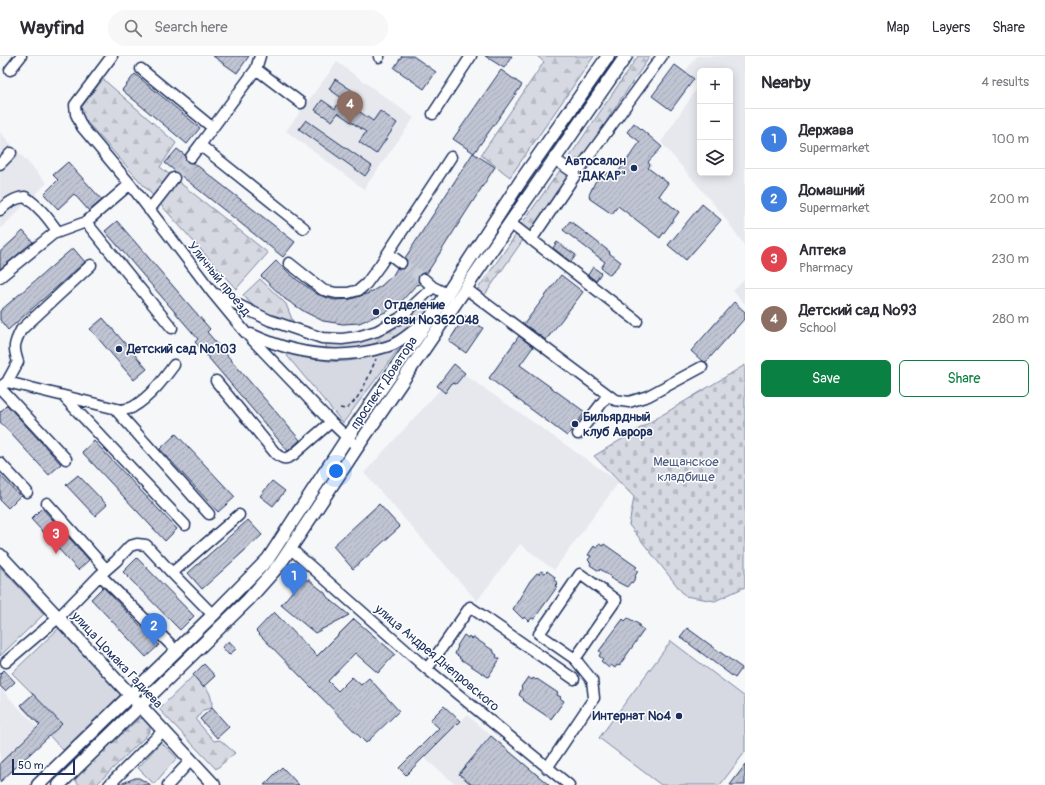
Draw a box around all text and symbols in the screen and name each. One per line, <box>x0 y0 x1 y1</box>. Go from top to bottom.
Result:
search box <box>108 10 388 46</box>
text: Wayfind <box>20 16 84 40</box>
icon: search <box>122 17 144 39</box>
text: Search here <box>154 18 228 37</box>
text: Map <box>887 19 910 36</box>
text: Layers <box>932 19 970 36</box>
text: Share <box>992 19 1025 36</box>
map controls <box>697 68 733 176</box>
button: + <box>697 68 733 104</box>
text: Nearby <box>761 72 810 93</box>
text: 4 results <box>982 74 1029 90</box>
pin: 4 <box>337 91 363 124</box>
button: − <box>697 104 733 140</box>
text: Держава <box>799 121 853 140</box>
text: 1 <box>771 131 777 147</box>
text: 100 m <box>992 131 1029 147</box>
button: layers <box>697 140 733 176</box>
text: Supermarket <box>799 140 870 156</box>
place label: Автосалон "ДАКАР" <box>565 153 626 184</box>
marker: Автосалон "ДАКАР" <box>629 163 639 173</box>
text: Домашний <box>799 181 865 200</box>
text: 2 <box>770 191 778 207</box>
text: 200 m <box>990 191 1029 207</box>
text: Supermarket <box>799 200 870 216</box>
street label: Уличный проезд <box>184 239 254 320</box>
text: Аптека <box>799 241 846 260</box>
text: 3 <box>770 251 778 267</box>
text: 230 m <box>992 251 1029 267</box>
text: Pharmacy <box>799 260 853 276</box>
place label: Отделение связи №362048 <box>383 297 479 328</box>
text: Детский сад №93 <box>799 301 917 320</box>
marker: Отделение связи №362048 <box>371 307 381 317</box>
text: 4 <box>770 311 778 327</box>
text: 280 m <box>992 311 1029 327</box>
text: School <box>799 320 836 336</box>
street label: проспект Доватора <box>347 334 421 432</box>
place label: Детский сад №103 <box>126 341 236 357</box>
marker: Детский сад №103 <box>114 344 124 354</box>
button: Save <box>761 360 891 397</box>
button: Share <box>899 360 1029 397</box>
place label: Бильярдный клуб Аврора <box>583 409 653 440</box>
marker: Бильярдный клуб Аврора <box>570 419 580 429</box>
park label: Мещанское кладбище <box>653 454 719 485</box>
your location <box>326 461 346 481</box>
pin: 3 <box>43 521 69 554</box>
pin: 1 <box>281 563 307 596</box>
street label: улица Андрея Днепровского <box>371 600 503 715</box>
street label: улица Цомака Гадиева <box>67 608 166 712</box>
pin: 2 <box>141 613 167 646</box>
place label: Интернат №4 <box>592 708 671 724</box>
marker: Интернат №4 <box>674 711 684 721</box>
scale bar <box>12 757 75 776</box>
text: 50 m <box>18 759 44 772</box>

